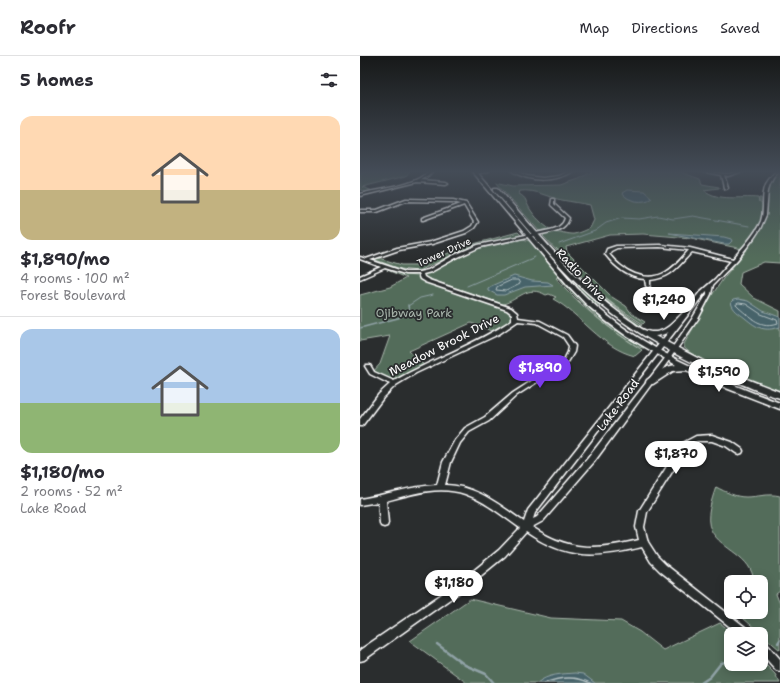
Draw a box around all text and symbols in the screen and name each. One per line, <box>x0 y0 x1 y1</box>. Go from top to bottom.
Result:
text: Roofr <box>20 15 76 40</box>
text: Map <box>580 19 610 37</box>
text: Directions <box>632 19 698 37</box>
text: Saved <box>720 19 760 37</box>
text: 5 homes <box>20 69 93 91</box>
icon: filters <box>318 69 340 91</box>
icon: home <box>144 142 216 214</box>
street label: Tower Drive <box>415 234 473 270</box>
street label: Radio Drive <box>552 245 610 305</box>
text: $1,890/mo <box>20 248 110 270</box>
text: 4 rooms · 100 m² <box>20 270 130 287</box>
text: Forest Boulevard <box>20 287 126 304</box>
pin: $1,240 <box>631 287 697 321</box>
text: $1,240 <box>642 291 686 308</box>
park label: Ojibway Park <box>376 305 452 321</box>
street label: Meadow Brook Drive <box>386 310 502 380</box>
icon: home <box>144 355 216 427</box>
pin: $1,890 <box>507 355 573 389</box>
text: $1,890 <box>518 359 562 376</box>
pin: $1,590 <box>686 359 752 393</box>
text: $1,590 <box>697 363 741 380</box>
street label: Lake Road <box>593 375 643 434</box>
pin: $1,870 <box>643 441 709 475</box>
text: $1,870 <box>654 445 698 462</box>
text: $1,180/mo <box>20 461 105 483</box>
text: 2 rooms · 52 m² <box>20 483 123 500</box>
text: Lake Road <box>20 500 87 517</box>
pin: $1,180 <box>421 570 487 604</box>
text: $1,180 <box>434 574 474 591</box>
map controls <box>724 575 768 671</box>
button: locate <box>724 575 768 619</box>
button: layers <box>724 627 768 671</box>

